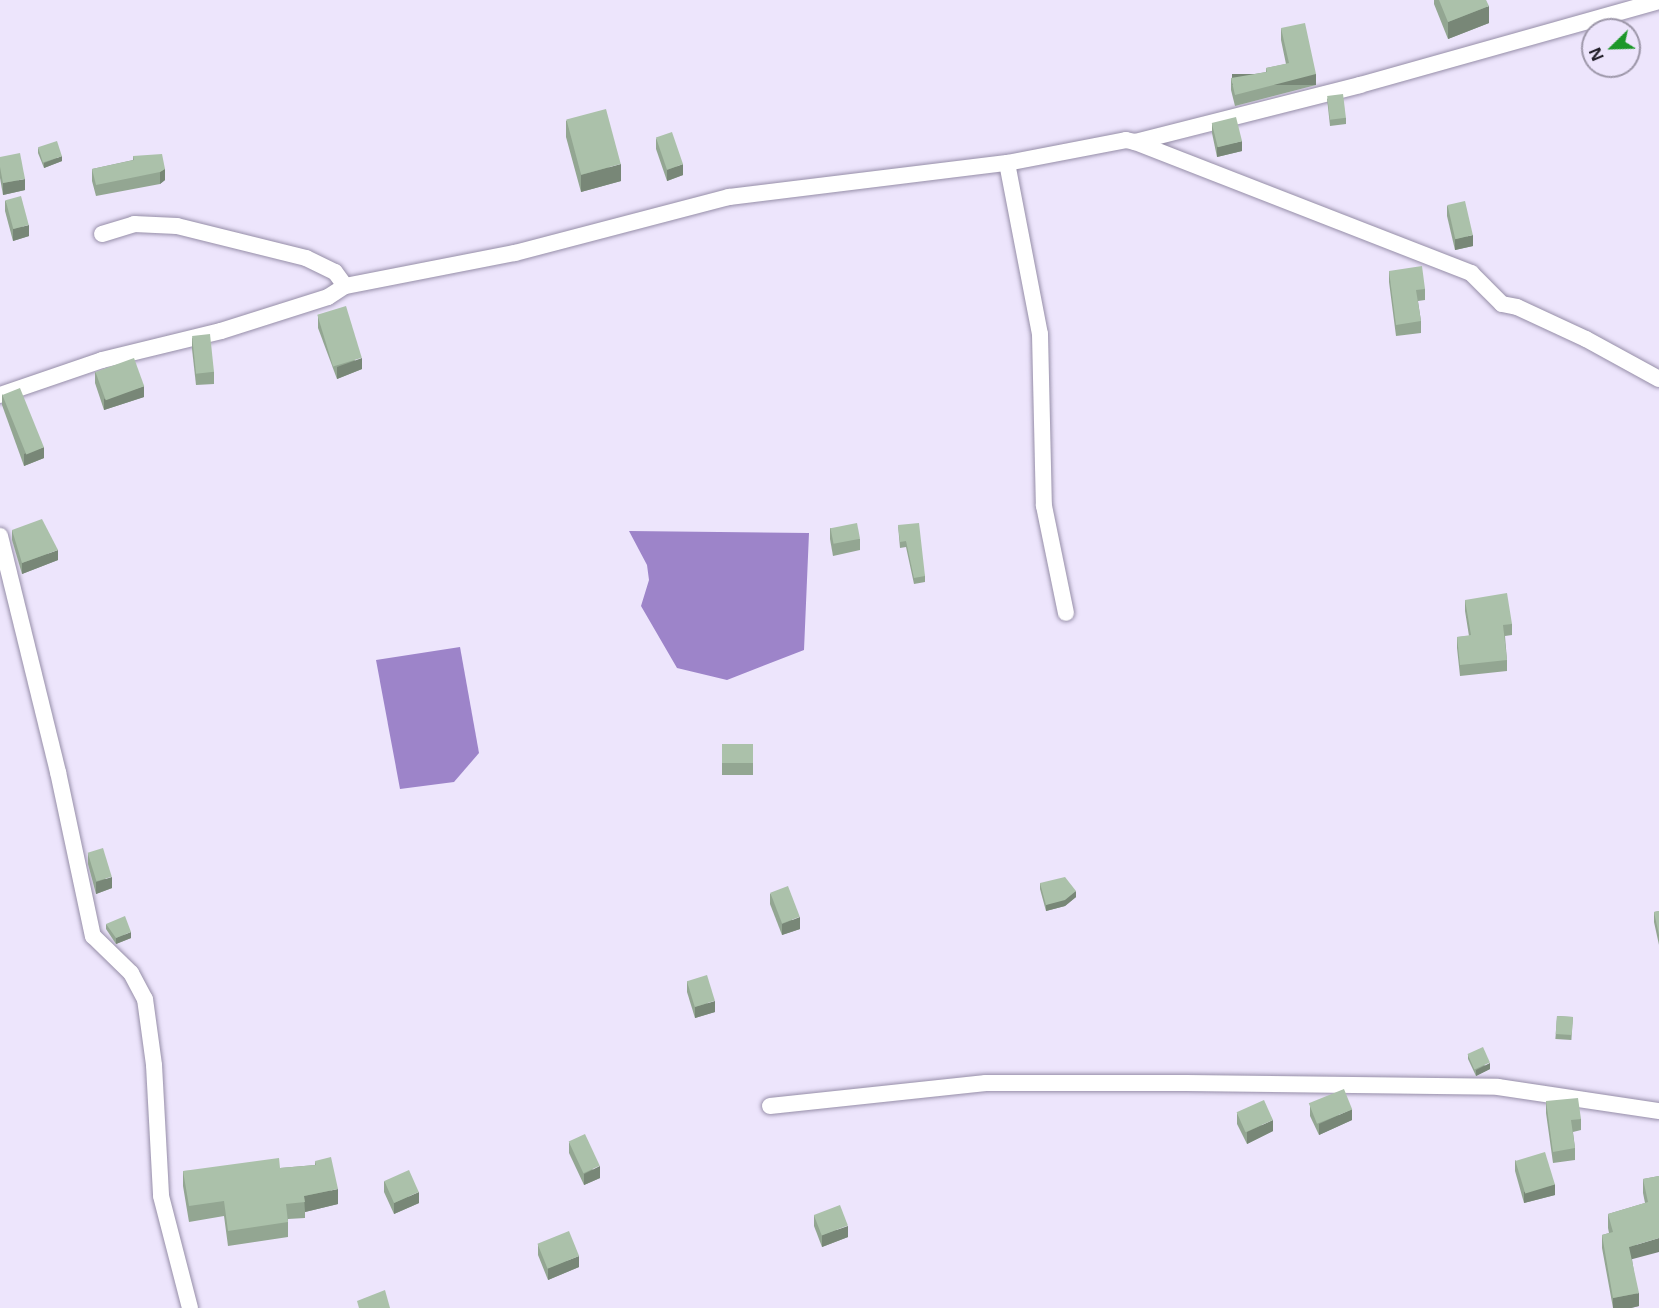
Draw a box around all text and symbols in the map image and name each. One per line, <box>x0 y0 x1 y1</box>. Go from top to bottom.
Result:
north arrow <box>1581 18 1641 78</box>
text: N <box>1584 44 1609 65</box>

